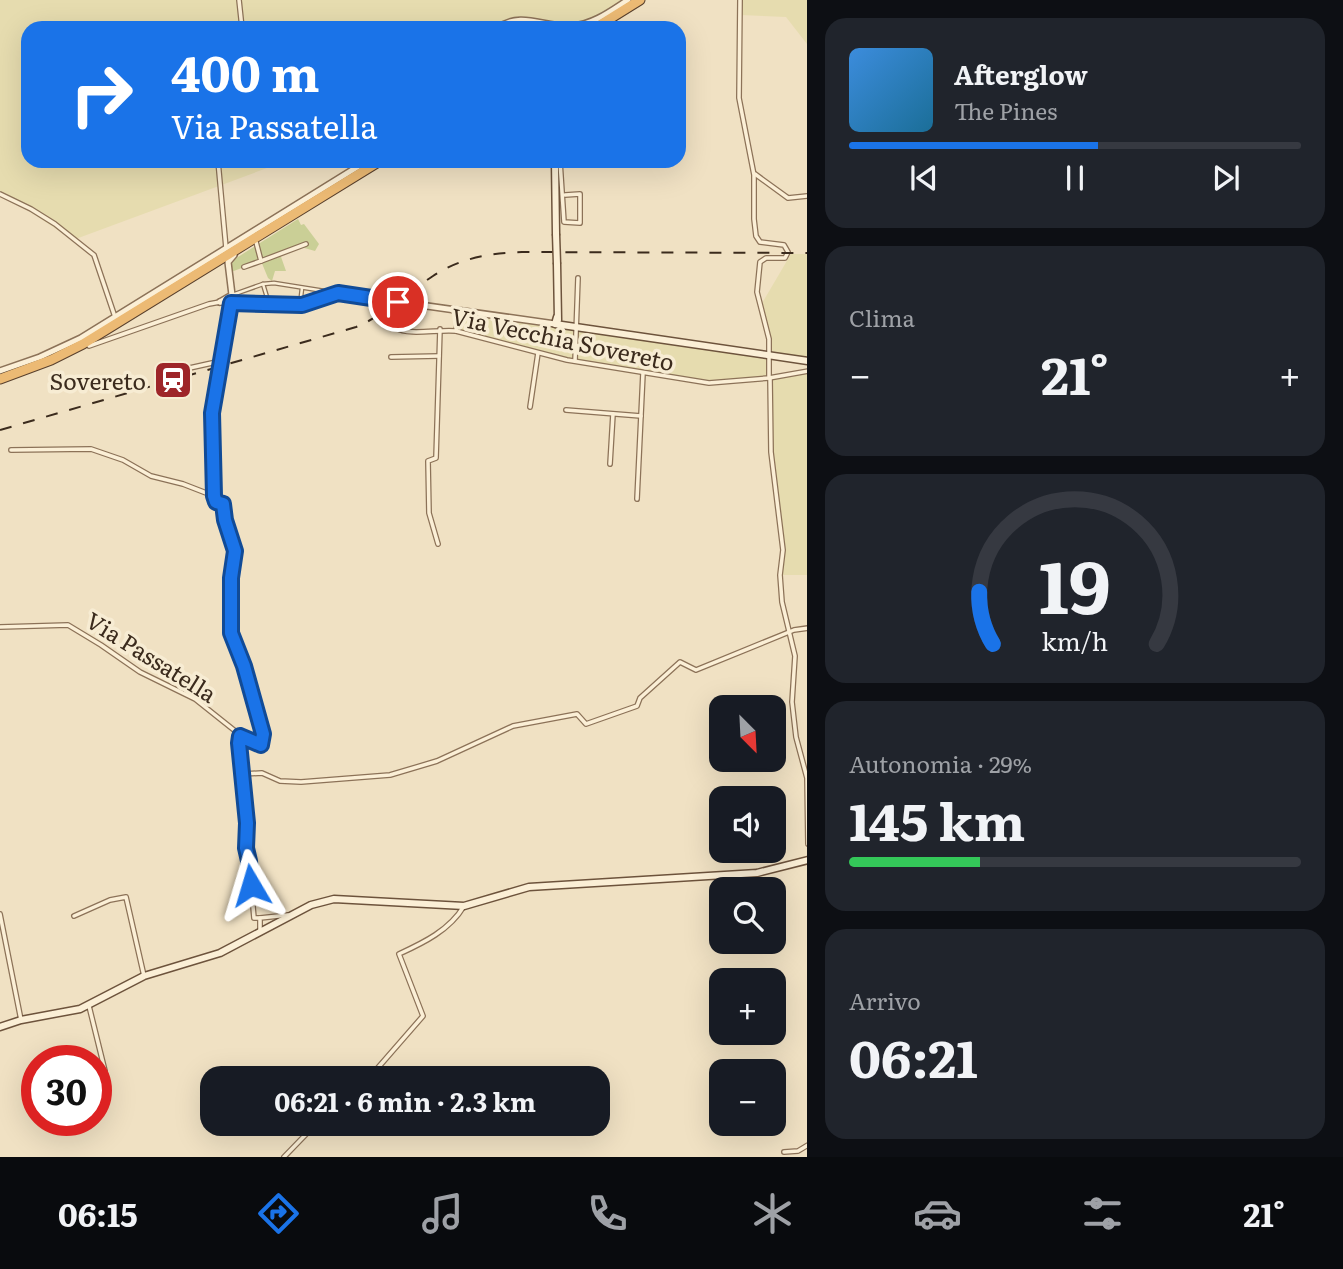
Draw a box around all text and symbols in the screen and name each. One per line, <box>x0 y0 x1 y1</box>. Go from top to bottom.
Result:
text: 400 m <box>171 34 320 107</box>
icon: right <box>56 49 147 140</box>
text: Afterglow <box>954 54 1088 93</box>
text: The Pines <box>954 93 1057 127</box>
text: Via Passatella <box>171 101 377 149</box>
icon: previous <box>905 159 943 197</box>
icon: pause <box>1056 159 1094 197</box>
icon: next <box>1207 159 1245 197</box>
pin <box>368 272 428 332</box>
icon: arrive <box>379 283 417 321</box>
street label: Via Vecchia Sovereto <box>448 298 678 378</box>
text: Clima <box>849 300 915 334</box>
text: 21° <box>1041 334 1109 411</box>
text: − <box>849 344 871 401</box>
text: + <box>1279 344 1301 401</box>
station icon: Sovereto <box>152 359 194 401</box>
place label: Sovereto <box>49 363 146 397</box>
text: 19 <box>1039 529 1111 637</box>
street label: Via Passatella <box>80 602 224 710</box>
text: km/h <box>1042 622 1108 659</box>
north arrow <box>709 695 786 772</box>
map controls <box>709 695 786 1136</box>
text: Autonomia · 29% <box>849 746 1032 780</box>
text: 145 km <box>849 780 1025 857</box>
button: sound <box>709 786 786 863</box>
position arrow <box>214 848 288 922</box>
button: search <box>709 877 786 954</box>
button: + <box>709 968 786 1045</box>
text: Arrivo <box>849 983 921 1017</box>
text: 06:21 <box>849 1017 978 1094</box>
speed limit sign: 30 <box>21 1045 112 1136</box>
button: − <box>709 1059 786 1136</box>
text: 06:21 · 6 min · 2.3 km <box>274 1081 536 1120</box>
text: 06:15 <box>58 1189 138 1237</box>
icon: directions <box>254 1189 303 1238</box>
icon: music <box>418 1189 467 1238</box>
icon: phone <box>583 1189 632 1238</box>
icon: climate <box>748 1189 797 1238</box>
icon: car <box>913 1189 962 1238</box>
icon: filters <box>1078 1189 1127 1238</box>
text: 21° <box>1243 1189 1285 1237</box>

